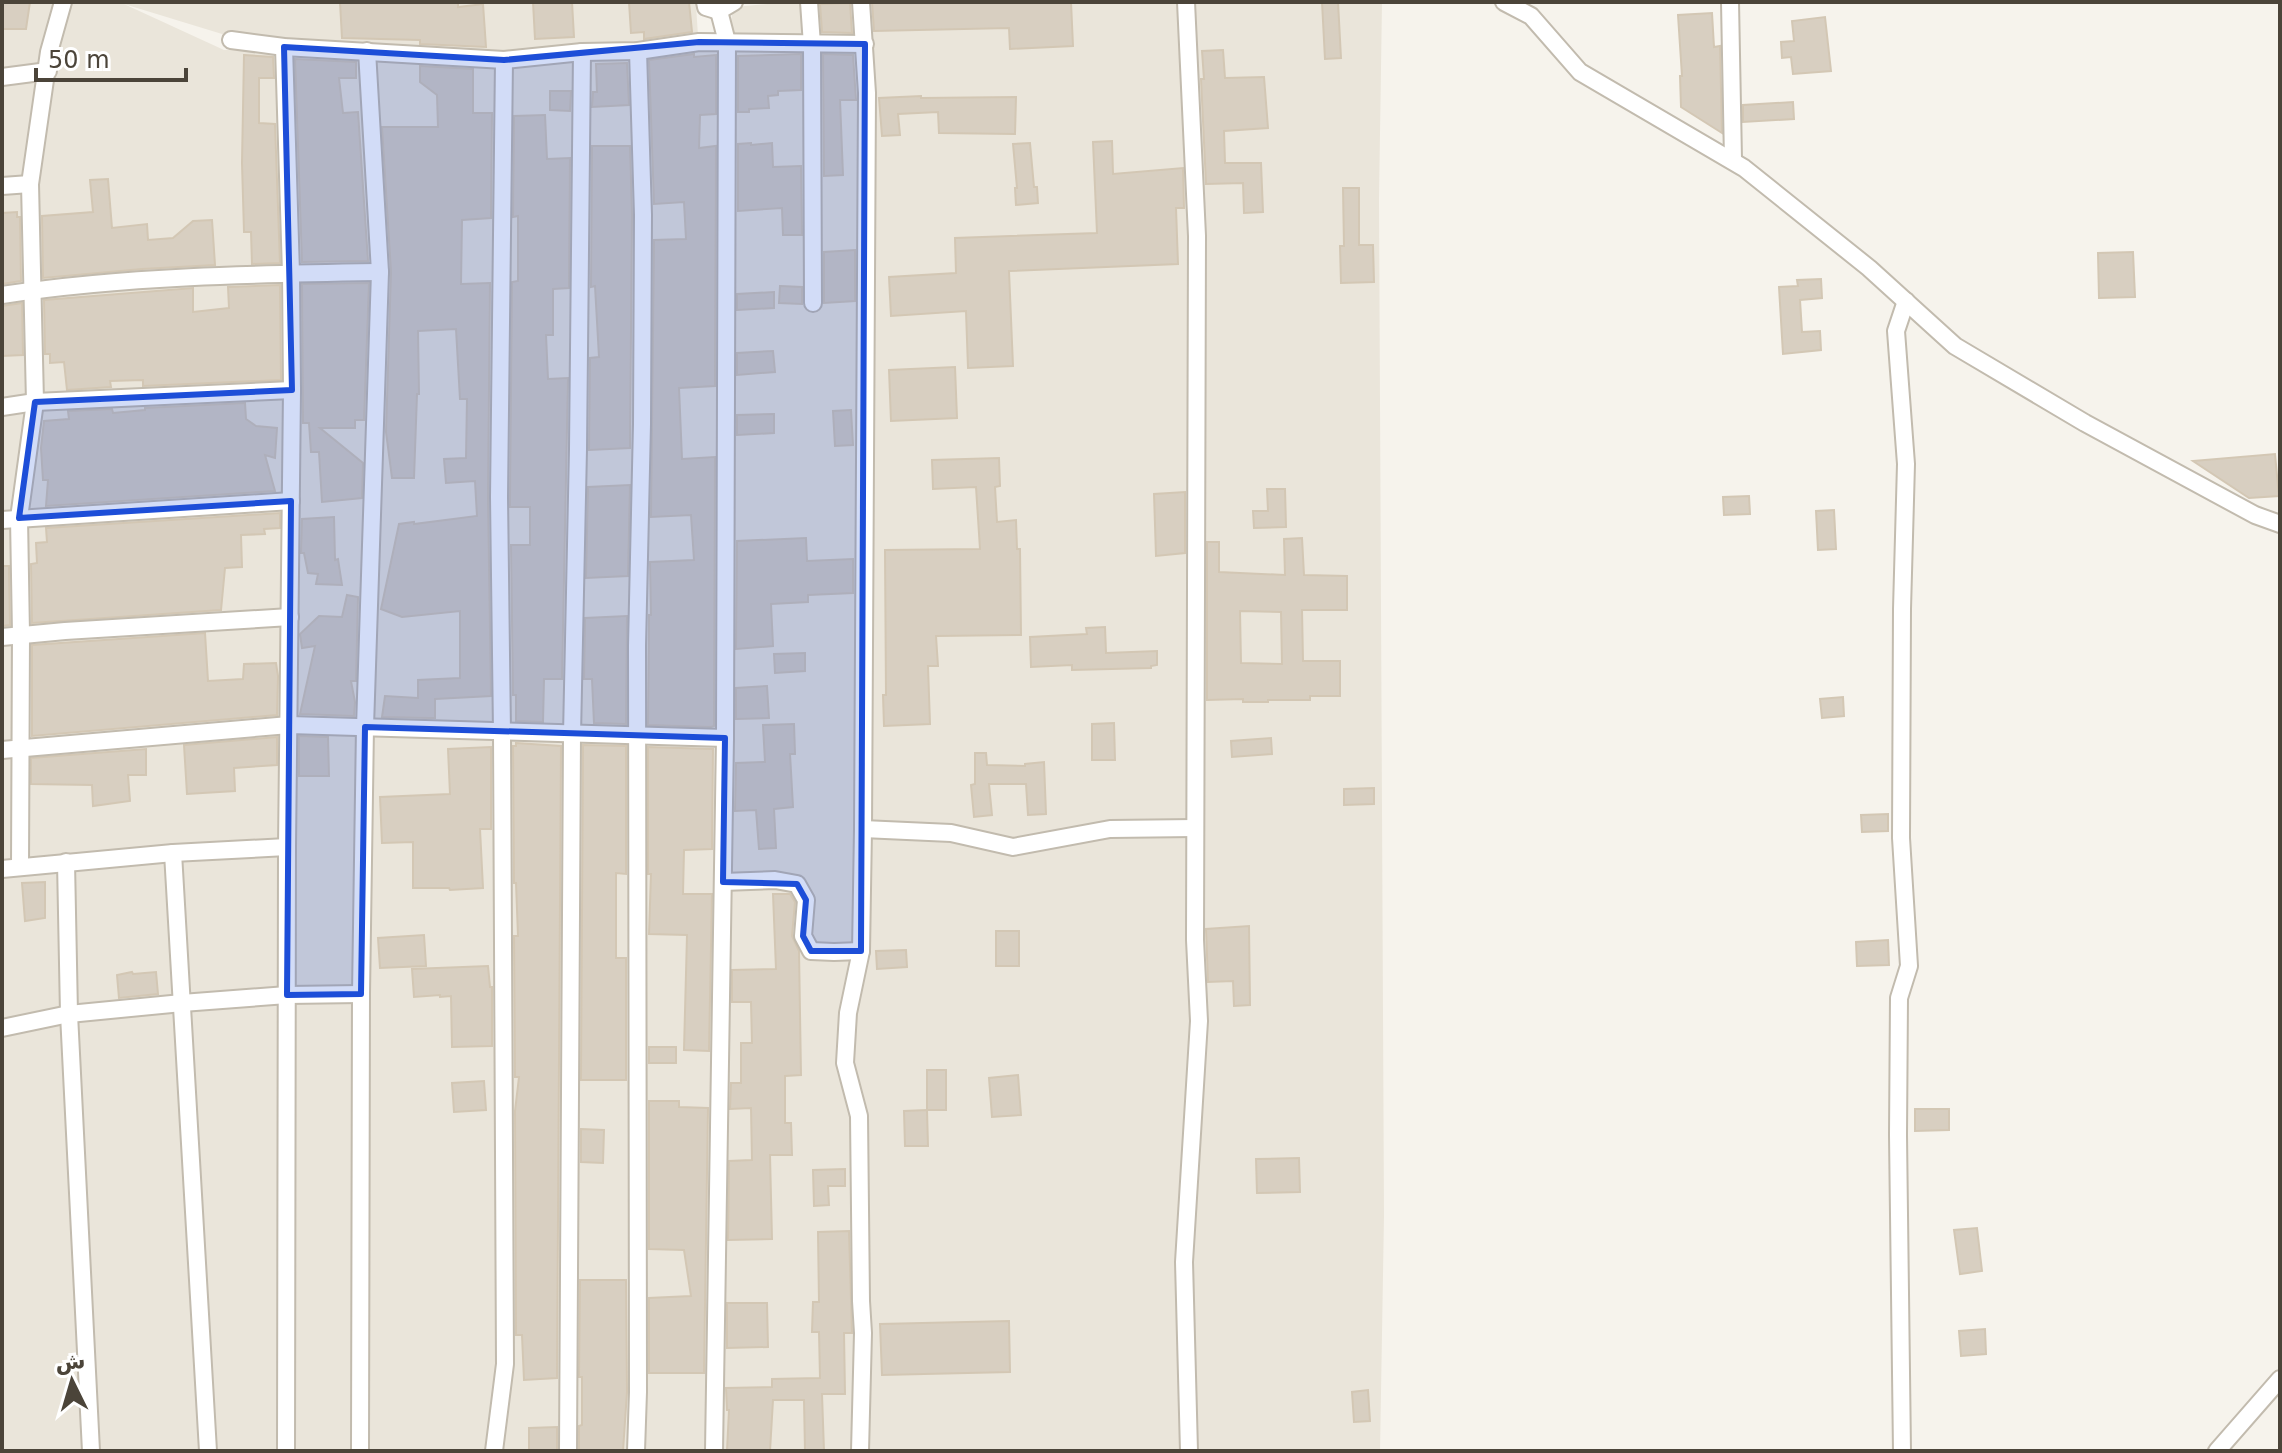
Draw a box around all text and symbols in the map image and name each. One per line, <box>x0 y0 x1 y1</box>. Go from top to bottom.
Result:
scale bar <box>36 32 186 82</box>
text: 50 m <box>48 46 110 74</box>
north arrow <box>32 1341 112 1421</box>
text: ش <box>54 1348 87 1375</box>

